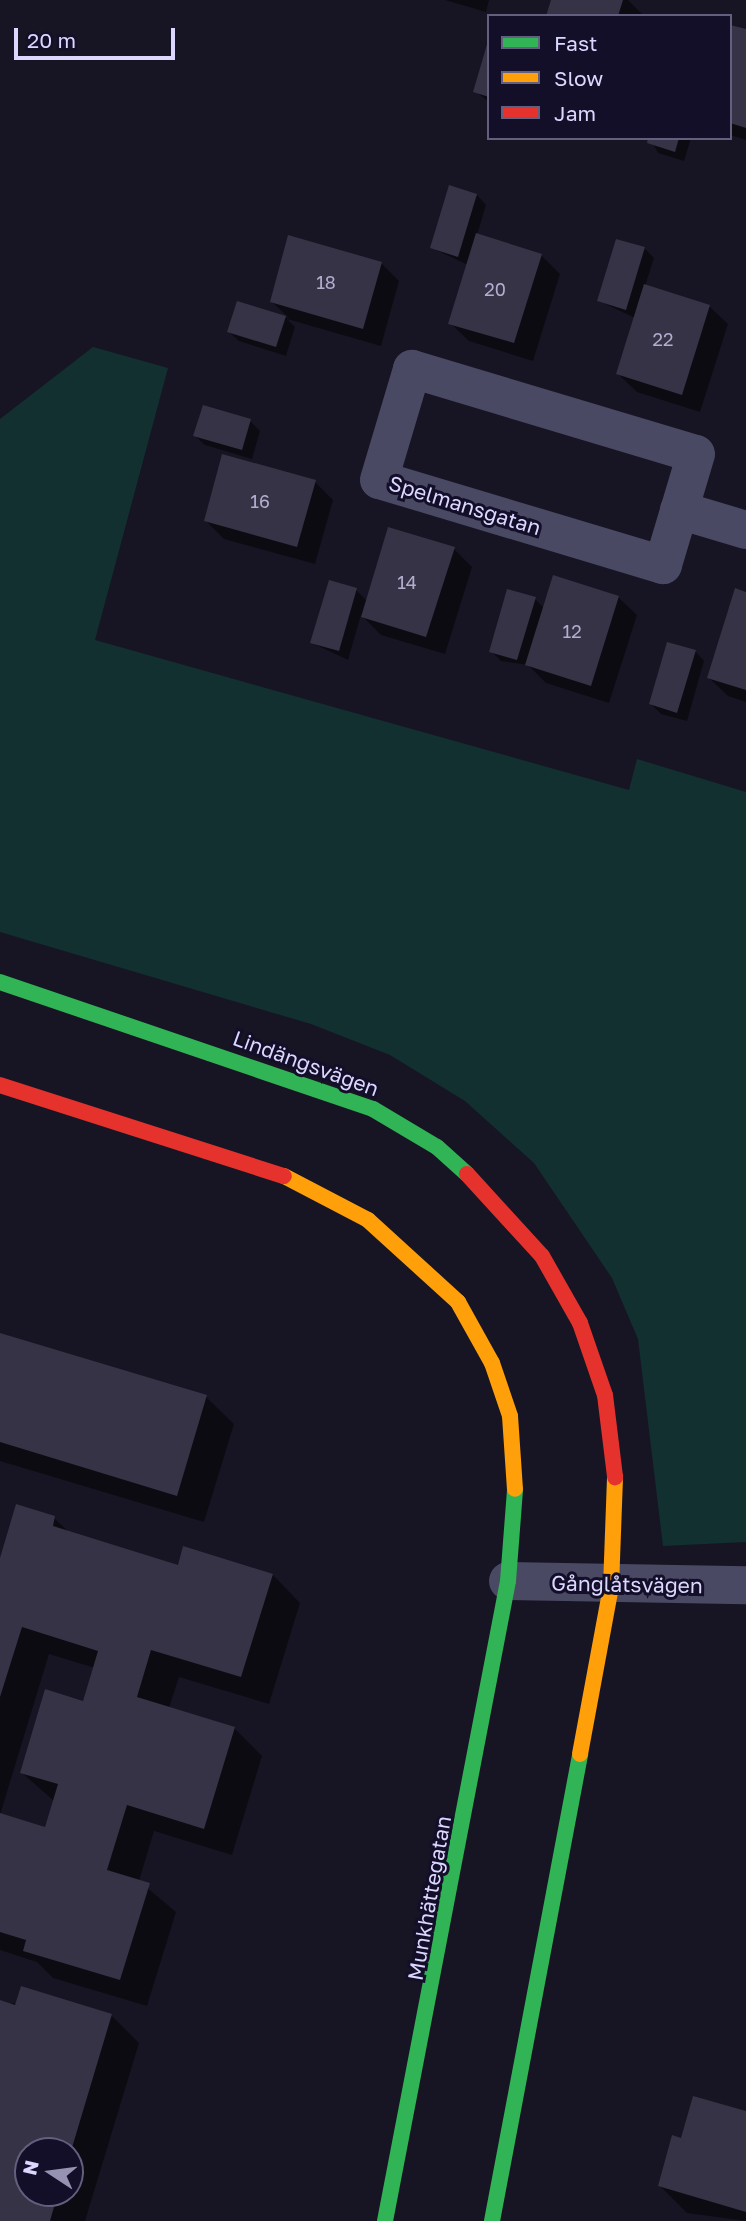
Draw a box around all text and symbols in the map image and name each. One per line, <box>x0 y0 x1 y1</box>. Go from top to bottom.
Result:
scale bar <box>18 14 178 58</box>
legend <box>487 14 732 140</box>
text: 20 m <box>27 27 76 53</box>
text: Fast <box>554 30 597 56</box>
text: Slow <box>554 65 603 91</box>
text: Jam <box>554 100 596 126</box>
house number: 18 <box>316 271 336 293</box>
house number: 20 <box>484 278 506 300</box>
house number: 22 <box>653 328 673 350</box>
street label: Spelmansgatan <box>386 470 544 540</box>
house number: 16 <box>250 490 270 512</box>
house number: 14 <box>397 571 417 593</box>
house number: 12 <box>562 620 582 642</box>
street label: Lindängsvägen <box>230 1025 382 1101</box>
street label: Gånglåtsvägen <box>551 1570 703 1598</box>
street label: Munkhättegatan <box>402 1814 456 1982</box>
north arrow <box>14 2137 84 2207</box>
text: N <box>17 2158 43 2177</box>

